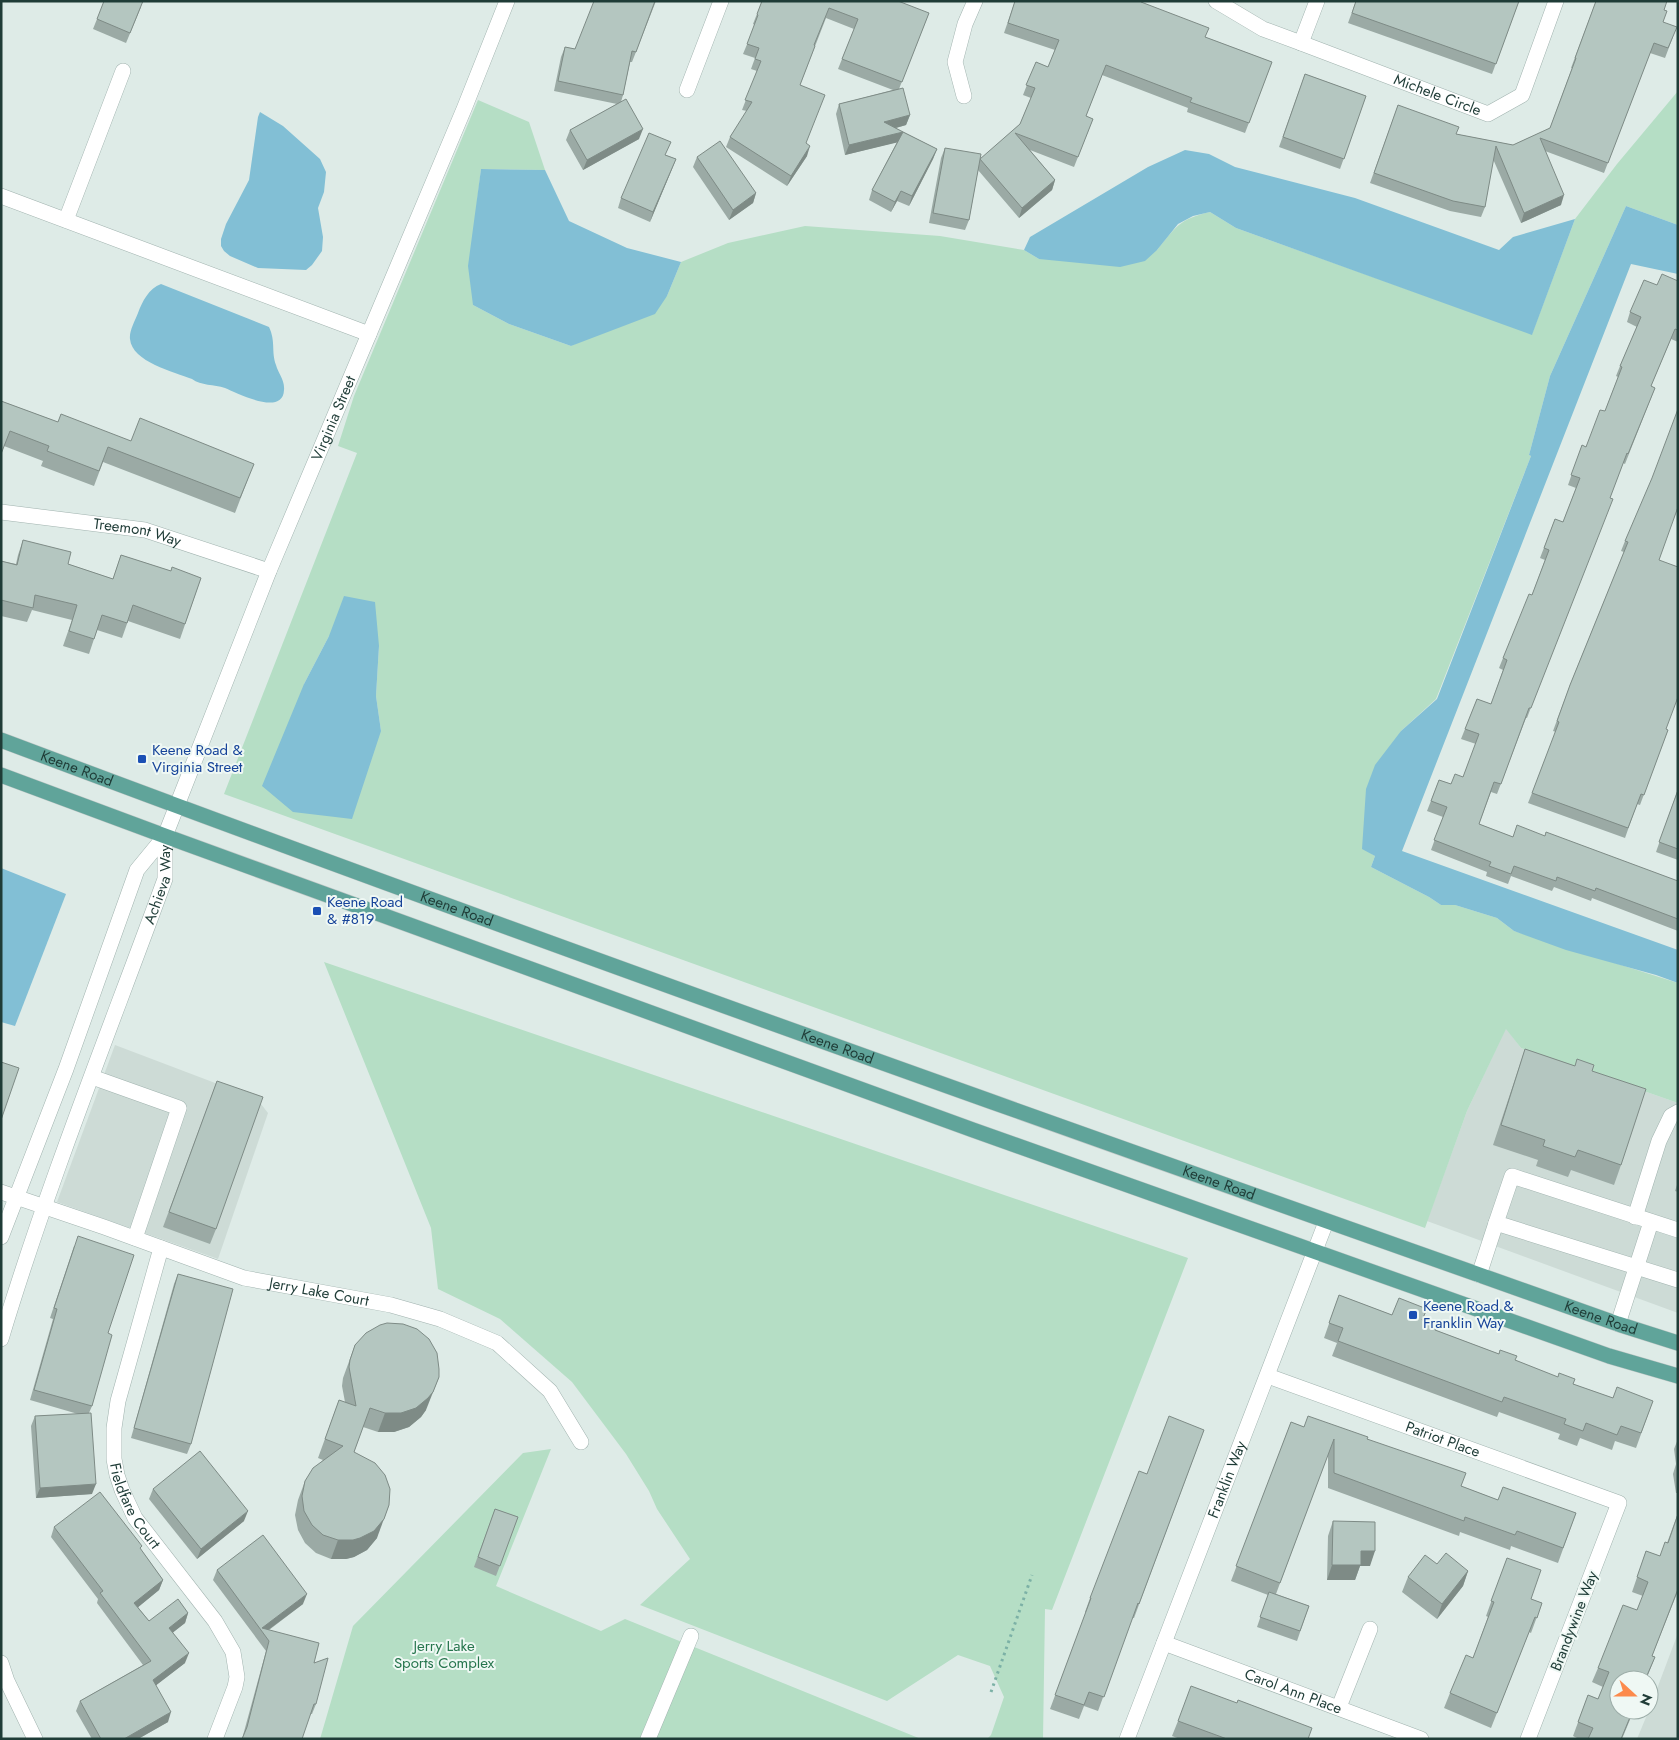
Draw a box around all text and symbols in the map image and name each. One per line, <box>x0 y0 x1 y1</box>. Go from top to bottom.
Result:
street label: Michele Circle <box>1391 68 1485 122</box>
street label: Virginia Street <box>306 372 361 464</box>
street label: Treemont Way <box>92 513 184 552</box>
place label: Keene Road & Virginia Street <box>152 739 243 778</box>
street label: Keene Road <box>37 745 116 792</box>
marker: Keene Road & Virginia Street <box>136 753 148 765</box>
street label: Achieva Way <box>138 844 176 927</box>
street label: Keene Road <box>417 885 496 932</box>
place label: Keene Road & #819 <box>327 891 403 930</box>
marker: Keene Road & #819 <box>311 905 323 917</box>
street label: Keene Road <box>798 1023 877 1070</box>
street label: Keene Road <box>1180 1160 1259 1206</box>
street label: Jerry Lake Court <box>265 1271 371 1312</box>
place label: Keene Road & Franklin Way <box>1423 1295 1514 1334</box>
street label: Keene Road <box>1561 1295 1640 1340</box>
marker: Keene Road & Franklin Way <box>1407 1309 1419 1321</box>
street label: Patriot Place <box>1403 1416 1483 1463</box>
street label: Franklin Way <box>1202 1437 1252 1521</box>
street label: Fieldfare Court <box>104 1461 166 1554</box>
street label: Brandywine Way <box>1545 1567 1603 1674</box>
park label: Jerry Lake Sports Complex <box>394 1635 495 1674</box>
street label: Carol Ann Place <box>1241 1663 1345 1720</box>
north arrow <box>1609 1670 1659 1720</box>
text: N <box>1635 1691 1657 1708</box>

